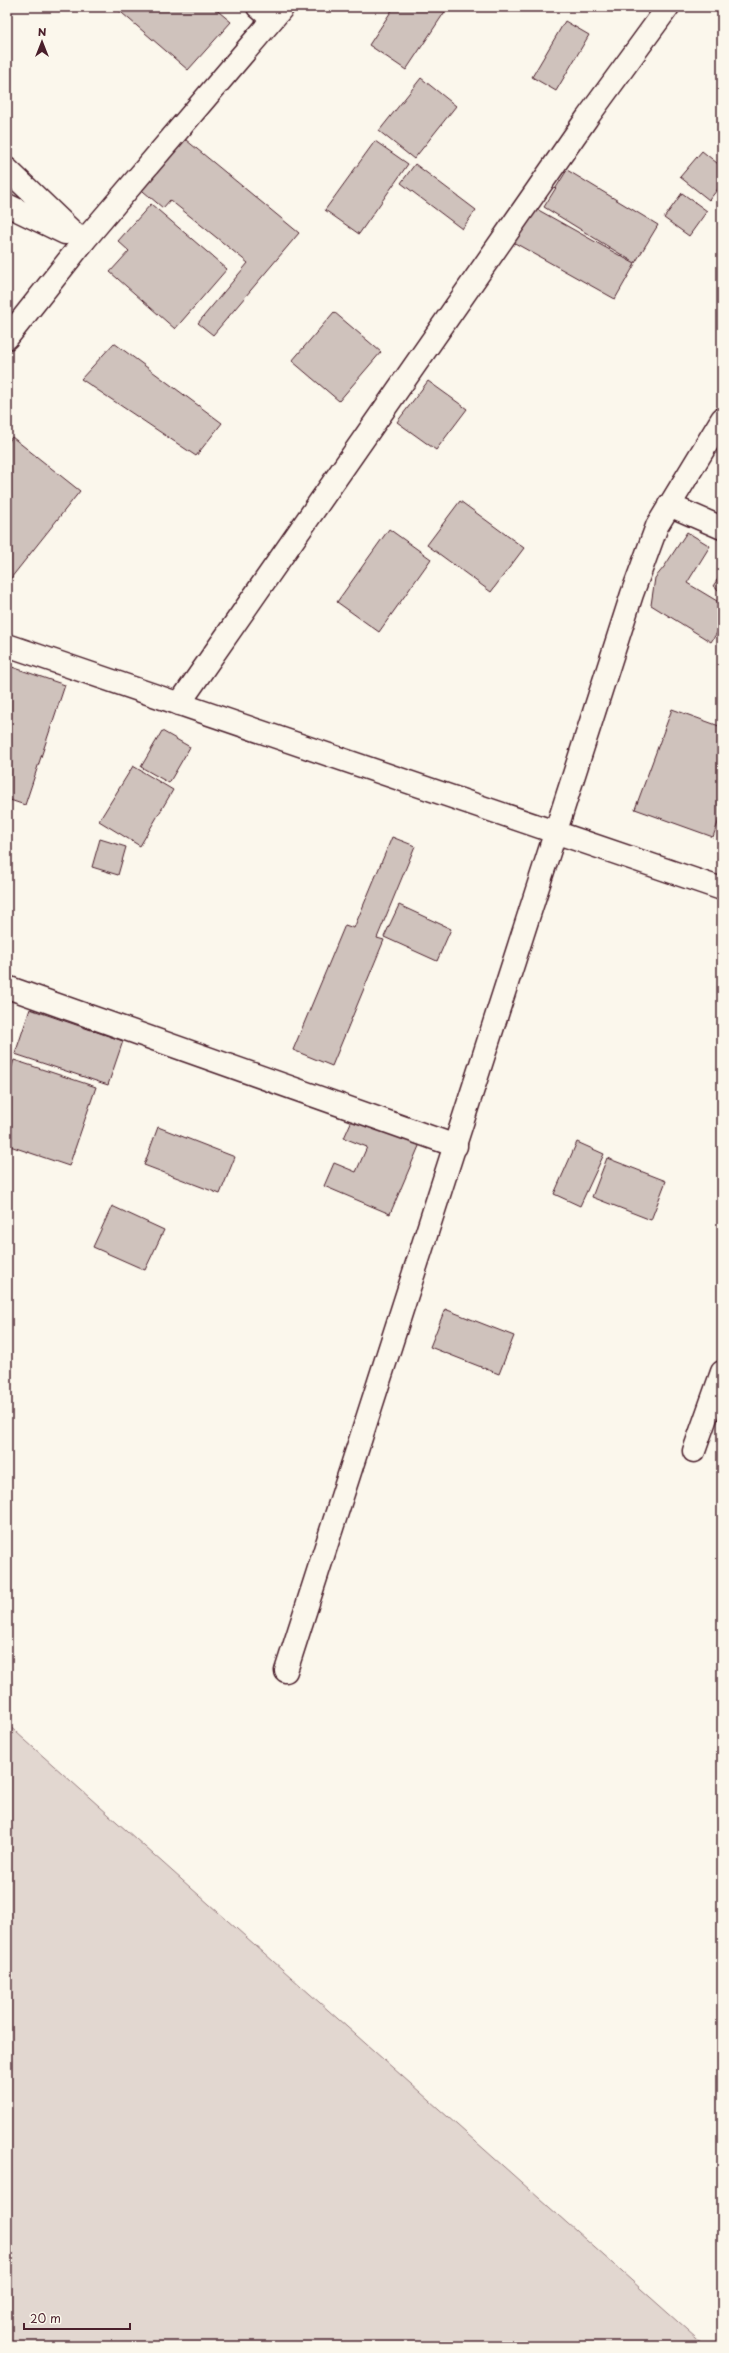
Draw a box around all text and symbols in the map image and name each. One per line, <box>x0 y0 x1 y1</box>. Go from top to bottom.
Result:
north arrow <box>22 22 62 62</box>
text: N <box>38 23 47 40</box>
scale bar <box>24 2305 130 2331</box>
text: 20 m <box>30 2309 61 2327</box>

